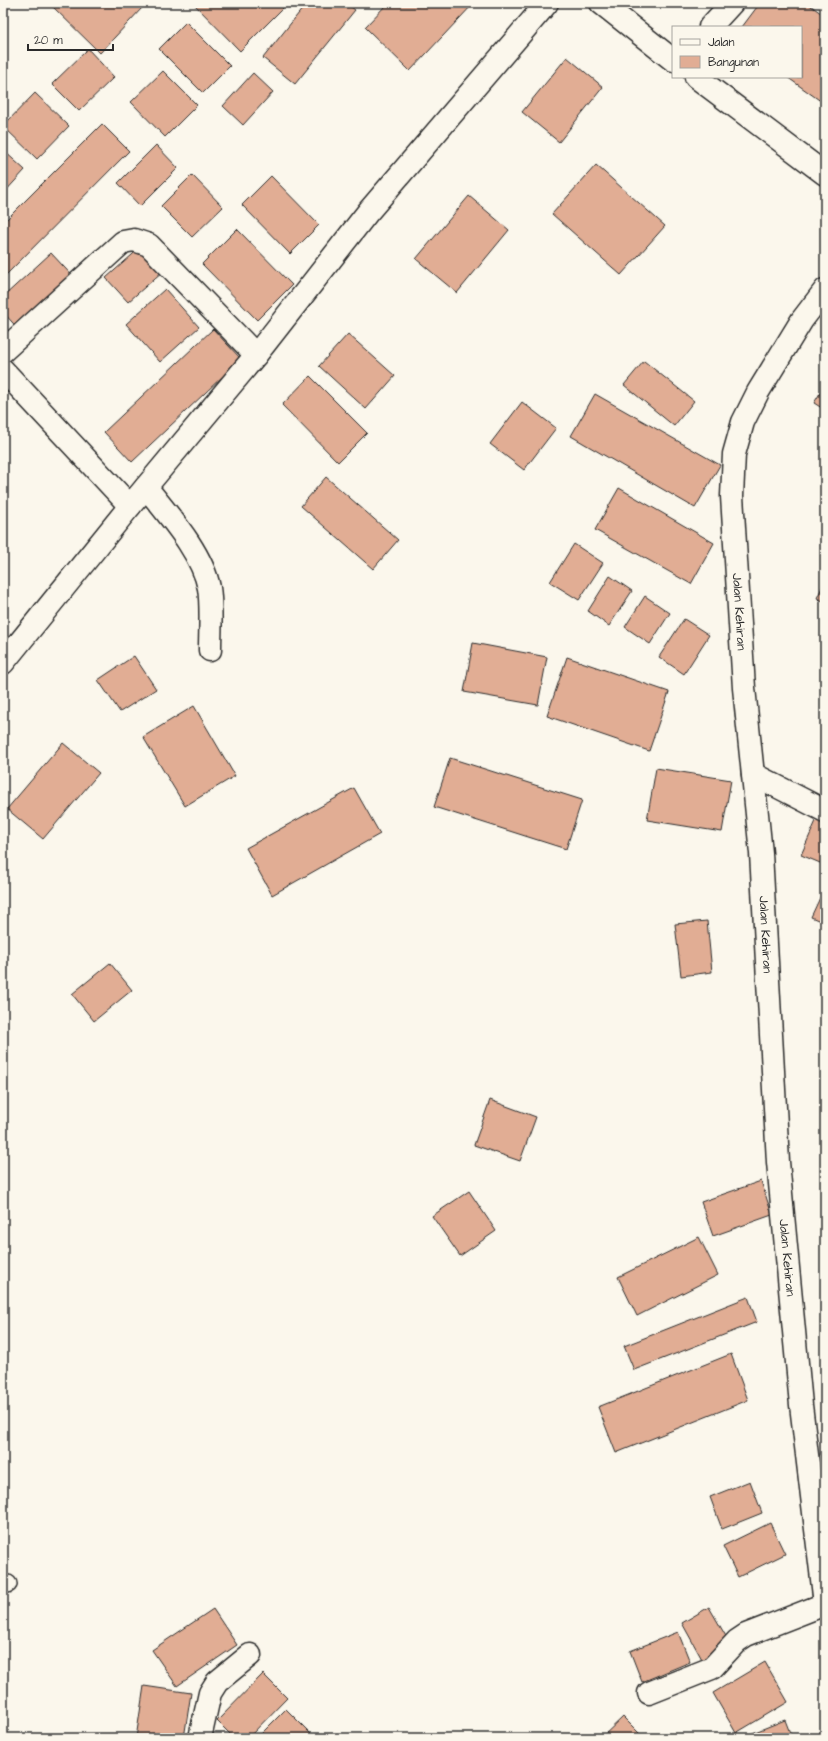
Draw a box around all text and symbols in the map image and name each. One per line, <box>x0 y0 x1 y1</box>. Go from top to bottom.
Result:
scale bar <box>28 26 113 52</box>
legend <box>672 26 802 78</box>
text: 20 m <box>34 32 63 49</box>
text: Jalan <box>708 34 734 51</box>
text: Bangunan <box>708 54 759 72</box>
street label: Jalan Kehiran <box>728 573 751 652</box>
street label: Jalan Kehiran <box>754 895 777 974</box>
street label: Jalan Kehiran <box>774 1218 800 1298</box>

